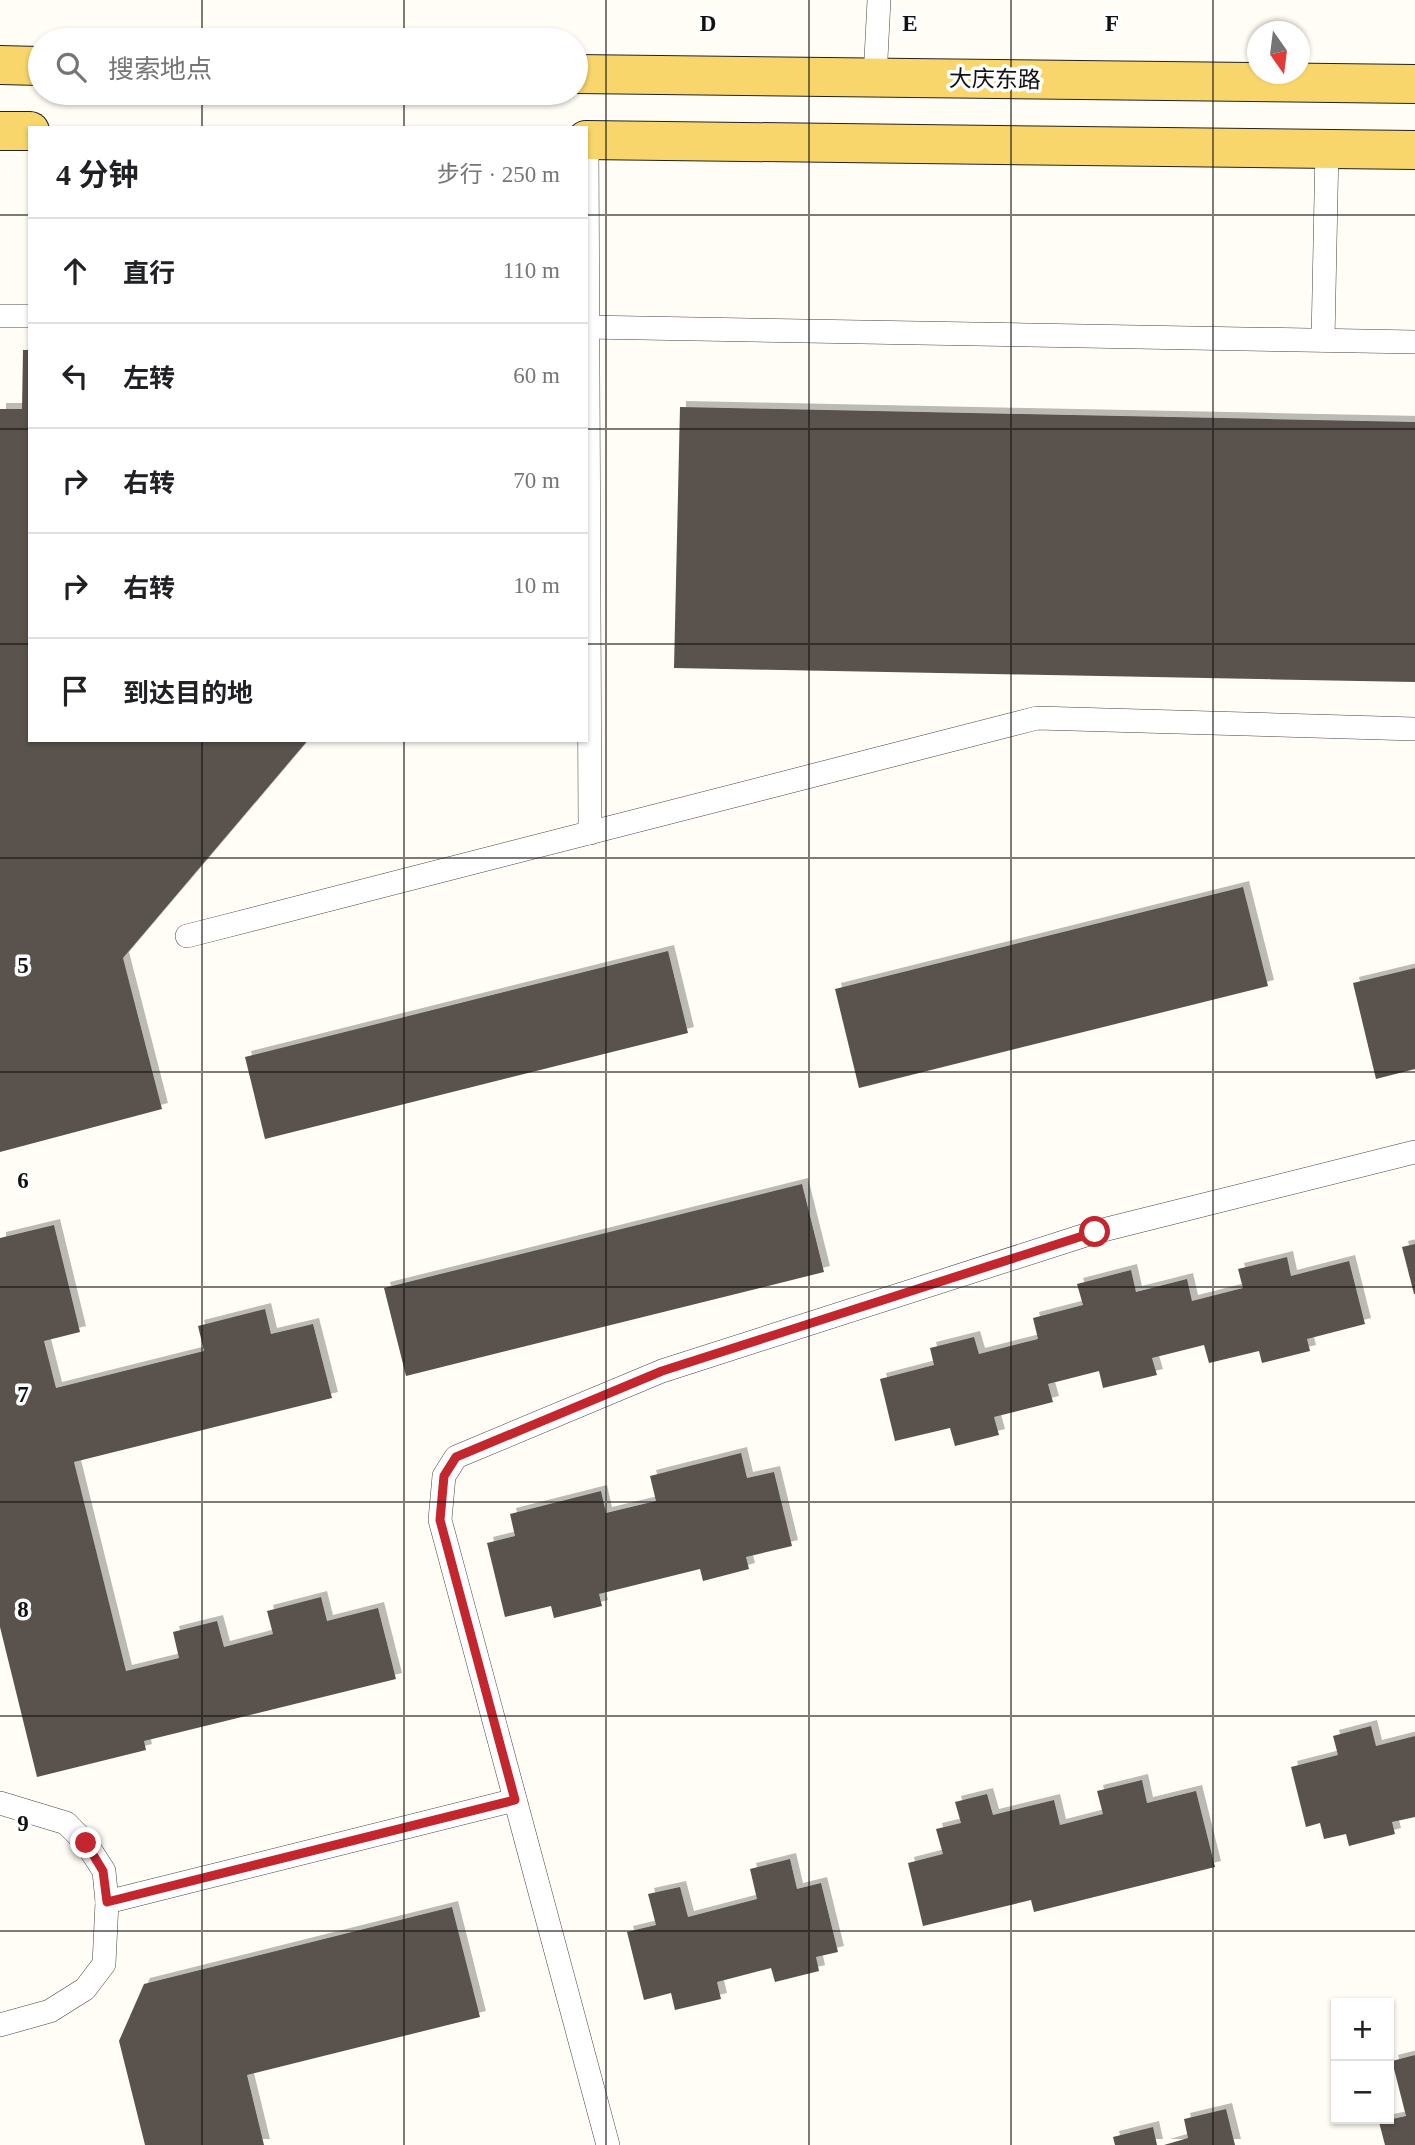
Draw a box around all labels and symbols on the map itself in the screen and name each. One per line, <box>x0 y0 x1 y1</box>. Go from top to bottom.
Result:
text: D <box>700 11 716 36</box>
text: E <box>902 11 918 36</box>
text: F <box>1105 11 1119 36</box>
north arrow <box>1247 21 1310 84</box>
street label: 大庆东路 <box>949 66 1041 93</box>
text: 5 <box>17 953 29 978</box>
text: 6 <box>17 1168 29 1193</box>
route start <box>1079 1216 1110 1247</box>
text: 7 <box>17 1382 29 1407</box>
text: 8 <box>17 1597 29 1622</box>
text: 9 <box>17 1811 29 1836</box>
route end <box>70 1827 101 1858</box>

